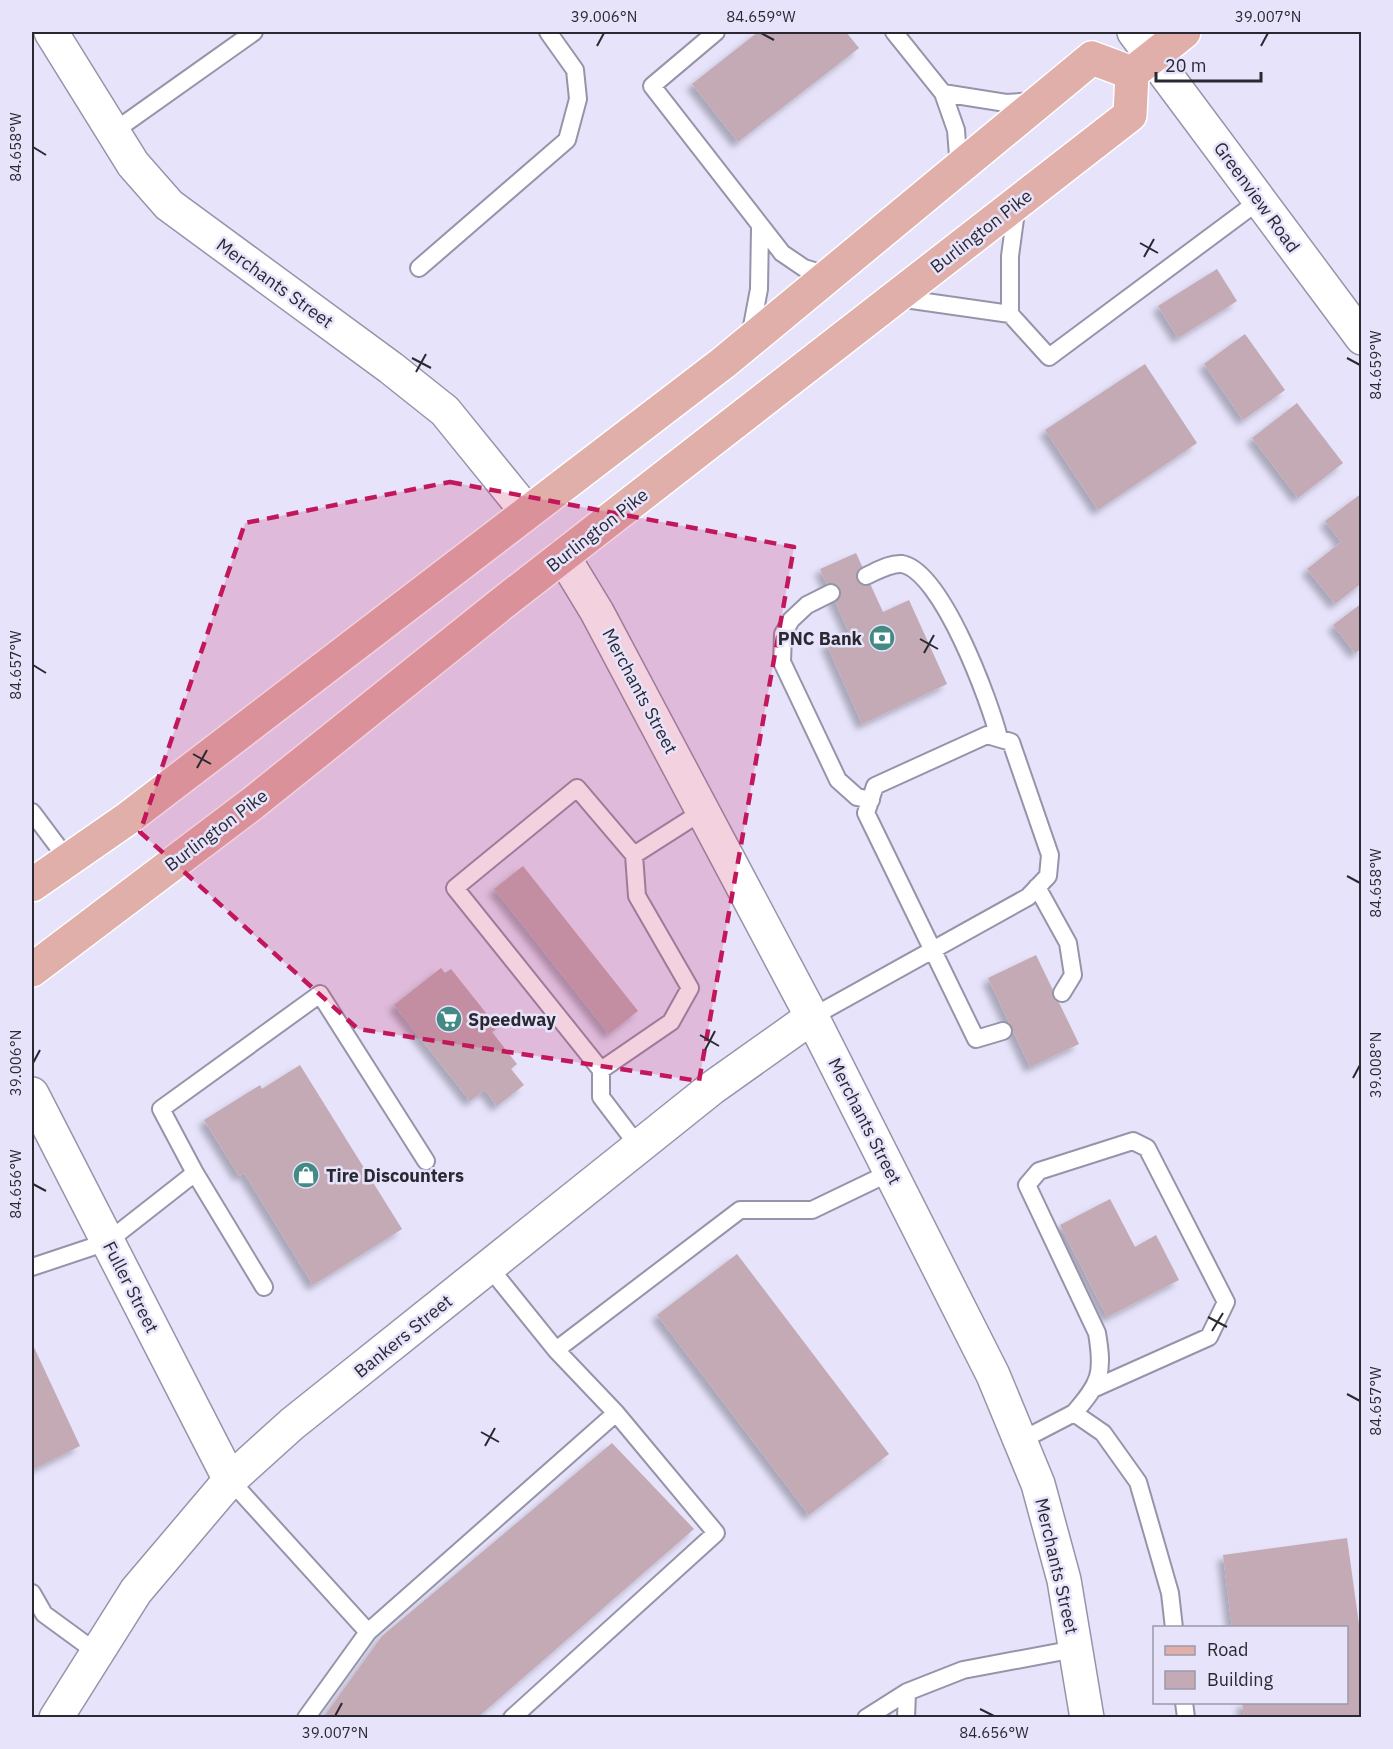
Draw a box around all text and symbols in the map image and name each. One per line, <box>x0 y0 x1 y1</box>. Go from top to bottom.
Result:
text: 39.006°N <box>571 7 637 26</box>
text: 84.659°W <box>726 7 796 26</box>
text: 39.007°N <box>1235 7 1301 26</box>
scale bar <box>1156 45 1261 83</box>
text: 20 m <box>1165 54 1207 77</box>
text: 84.658°W <box>6 112 25 182</box>
street label: Greenview Road <box>1209 137 1305 257</box>
street label: Burlington Pike <box>925 184 1037 278</box>
street label: Merchants Street <box>212 233 338 333</box>
text: 84.659°W <box>1366 330 1385 400</box>
street label: Burlington Pike <box>541 483 653 577</box>
bank icon: PNC Bank <box>867 623 897 653</box>
street label: Merchants Street <box>597 624 683 758</box>
place label: PNC Bank <box>778 627 863 650</box>
text: 84.657°W <box>6 630 25 700</box>
street label: Burlington Pike <box>160 784 272 876</box>
text: 84.658°W <box>1366 848 1385 918</box>
supermarket icon: Speedway <box>434 1004 464 1034</box>
place label: Speedway <box>468 1008 556 1031</box>
text: 39.006°N <box>6 1030 25 1096</box>
text: 39.008°N <box>1366 1032 1385 1098</box>
street label: Merchants Street <box>823 1054 907 1188</box>
text: 84.656°W <box>6 1149 25 1219</box>
shop icon: Tire Discounters <box>291 1160 321 1190</box>
place label: Tire Discounters <box>326 1164 464 1187</box>
street label: Fuller Street <box>98 1237 164 1337</box>
street label: Bankers Street <box>349 1289 457 1383</box>
text: 84.657°W <box>1366 1366 1385 1436</box>
street label: Merchants Street <box>1030 1496 1084 1636</box>
legend <box>1153 1626 1348 1704</box>
text: Road <box>1207 1638 1248 1661</box>
text: Building <box>1207 1668 1274 1691</box>
text: 39.007°N <box>302 1723 368 1742</box>
text: 84.656°W <box>959 1723 1029 1742</box>

